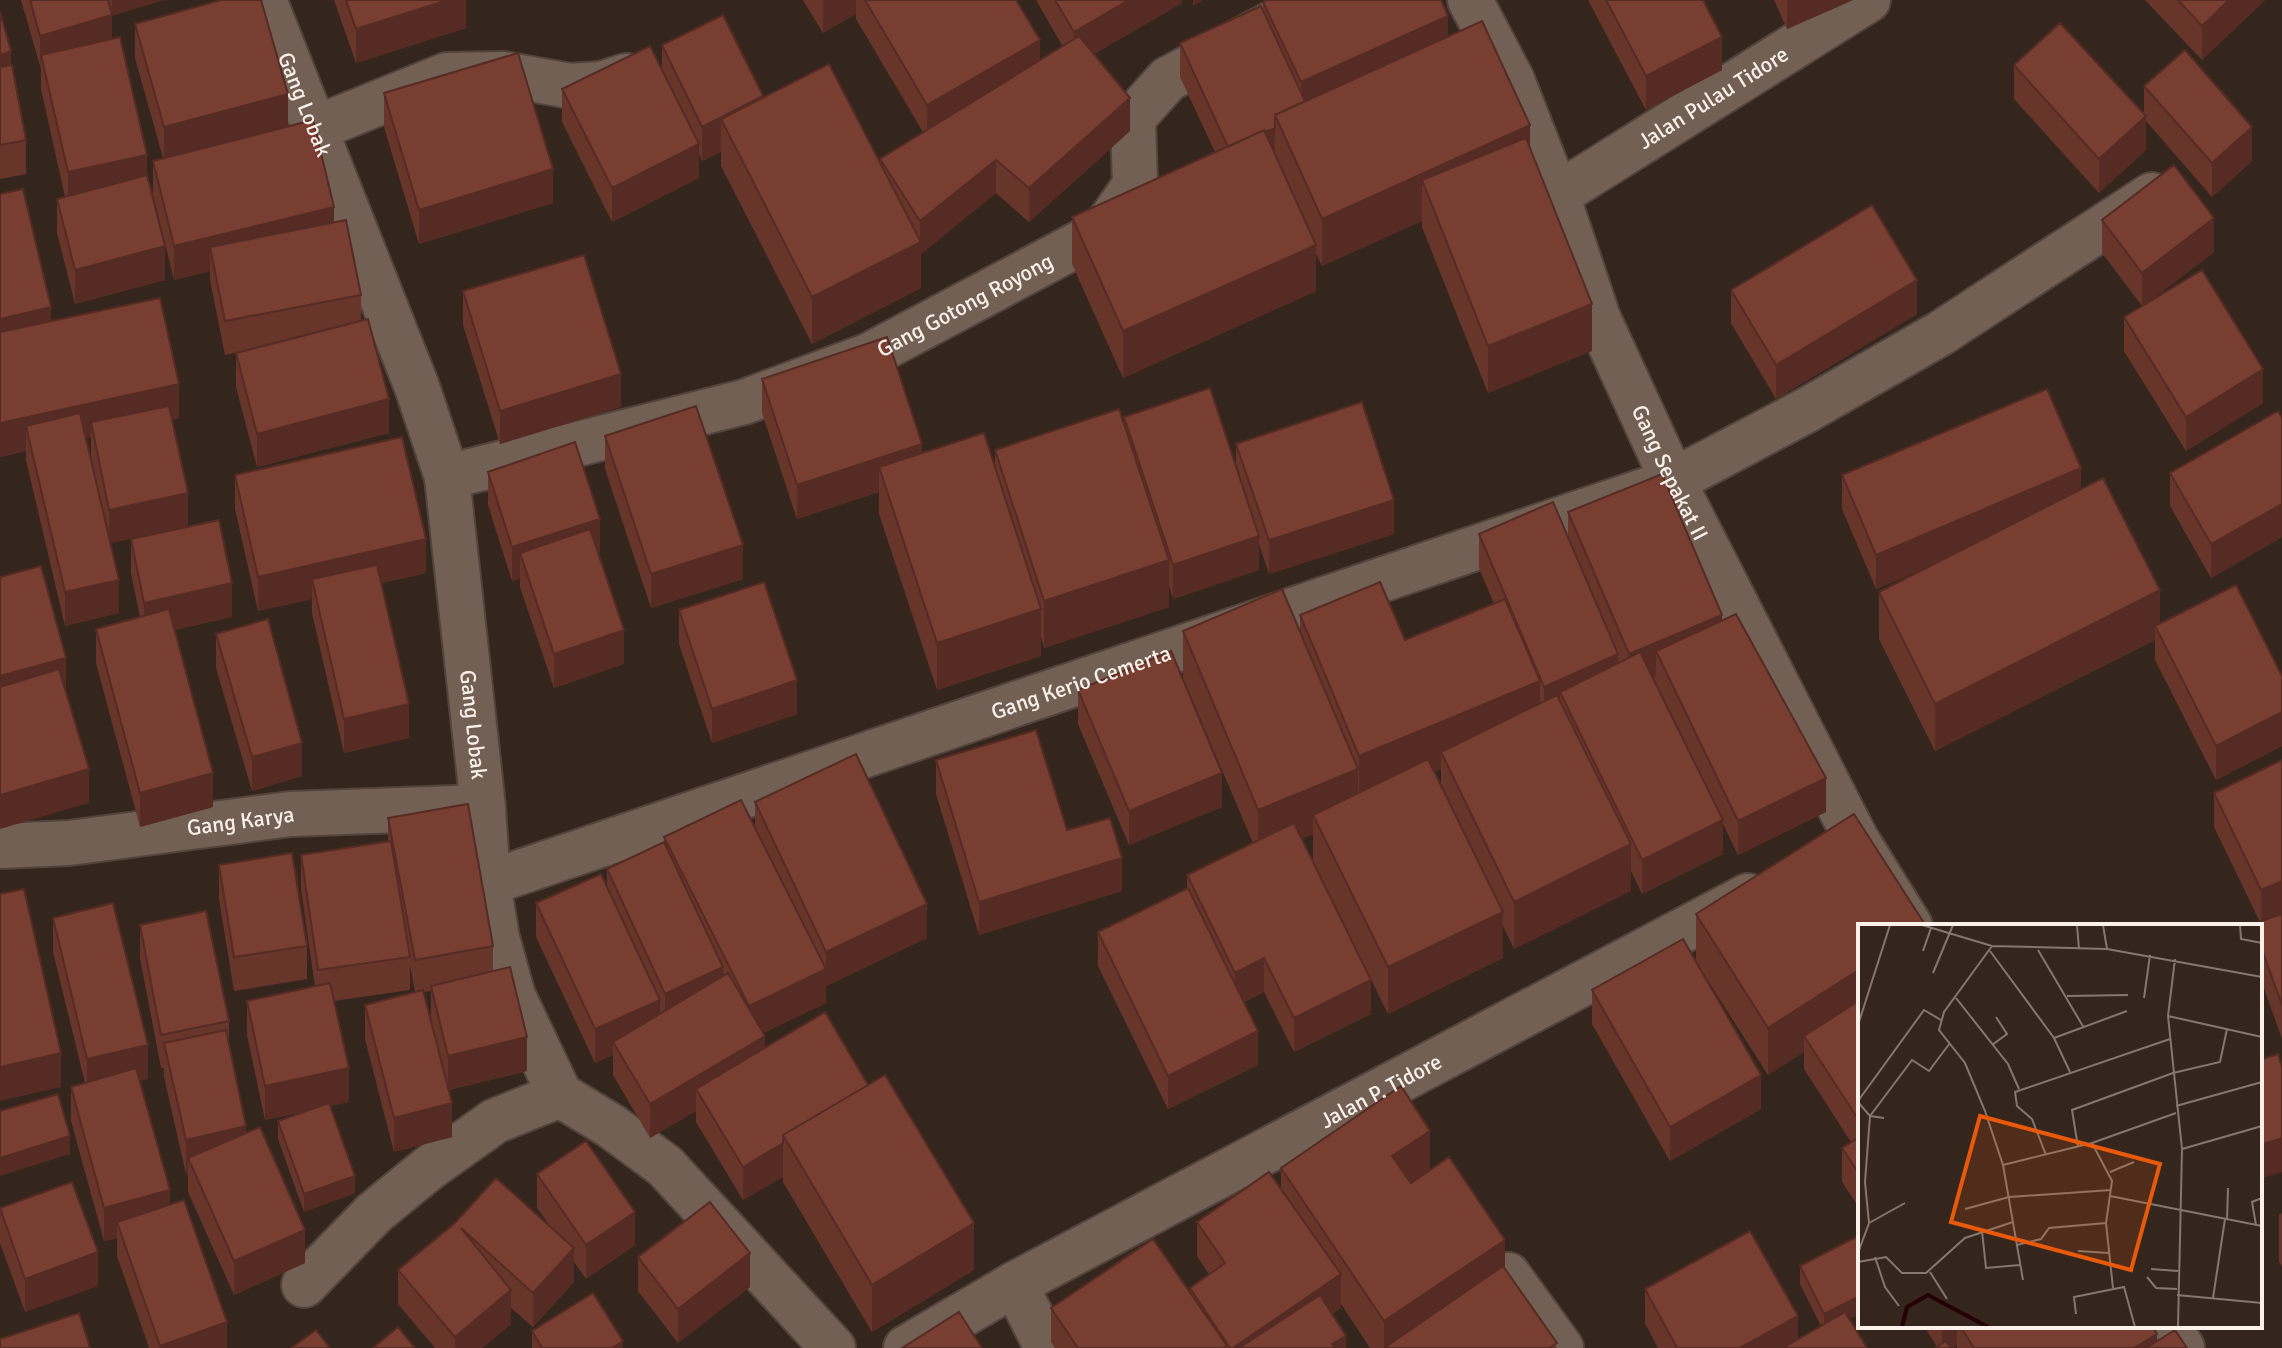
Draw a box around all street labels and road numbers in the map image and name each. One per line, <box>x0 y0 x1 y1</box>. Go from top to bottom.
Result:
street label: Jalan Pulau Tidore <box>1633 40 1793 155</box>
street label: Gang Lobak <box>272 48 337 160</box>
street label: Gang Gotong Royong <box>872 247 1058 363</box>
street label: Gang Sepakat II <box>1626 401 1714 545</box>
street label: Gang Kerio Cemerta <box>987 639 1175 725</box>
street label: Gang Lobak <box>454 668 493 781</box>
street label: Gang Karya <box>185 801 296 841</box>
street label: Jalan P. Tidore <box>1315 1048 1446 1134</box>

